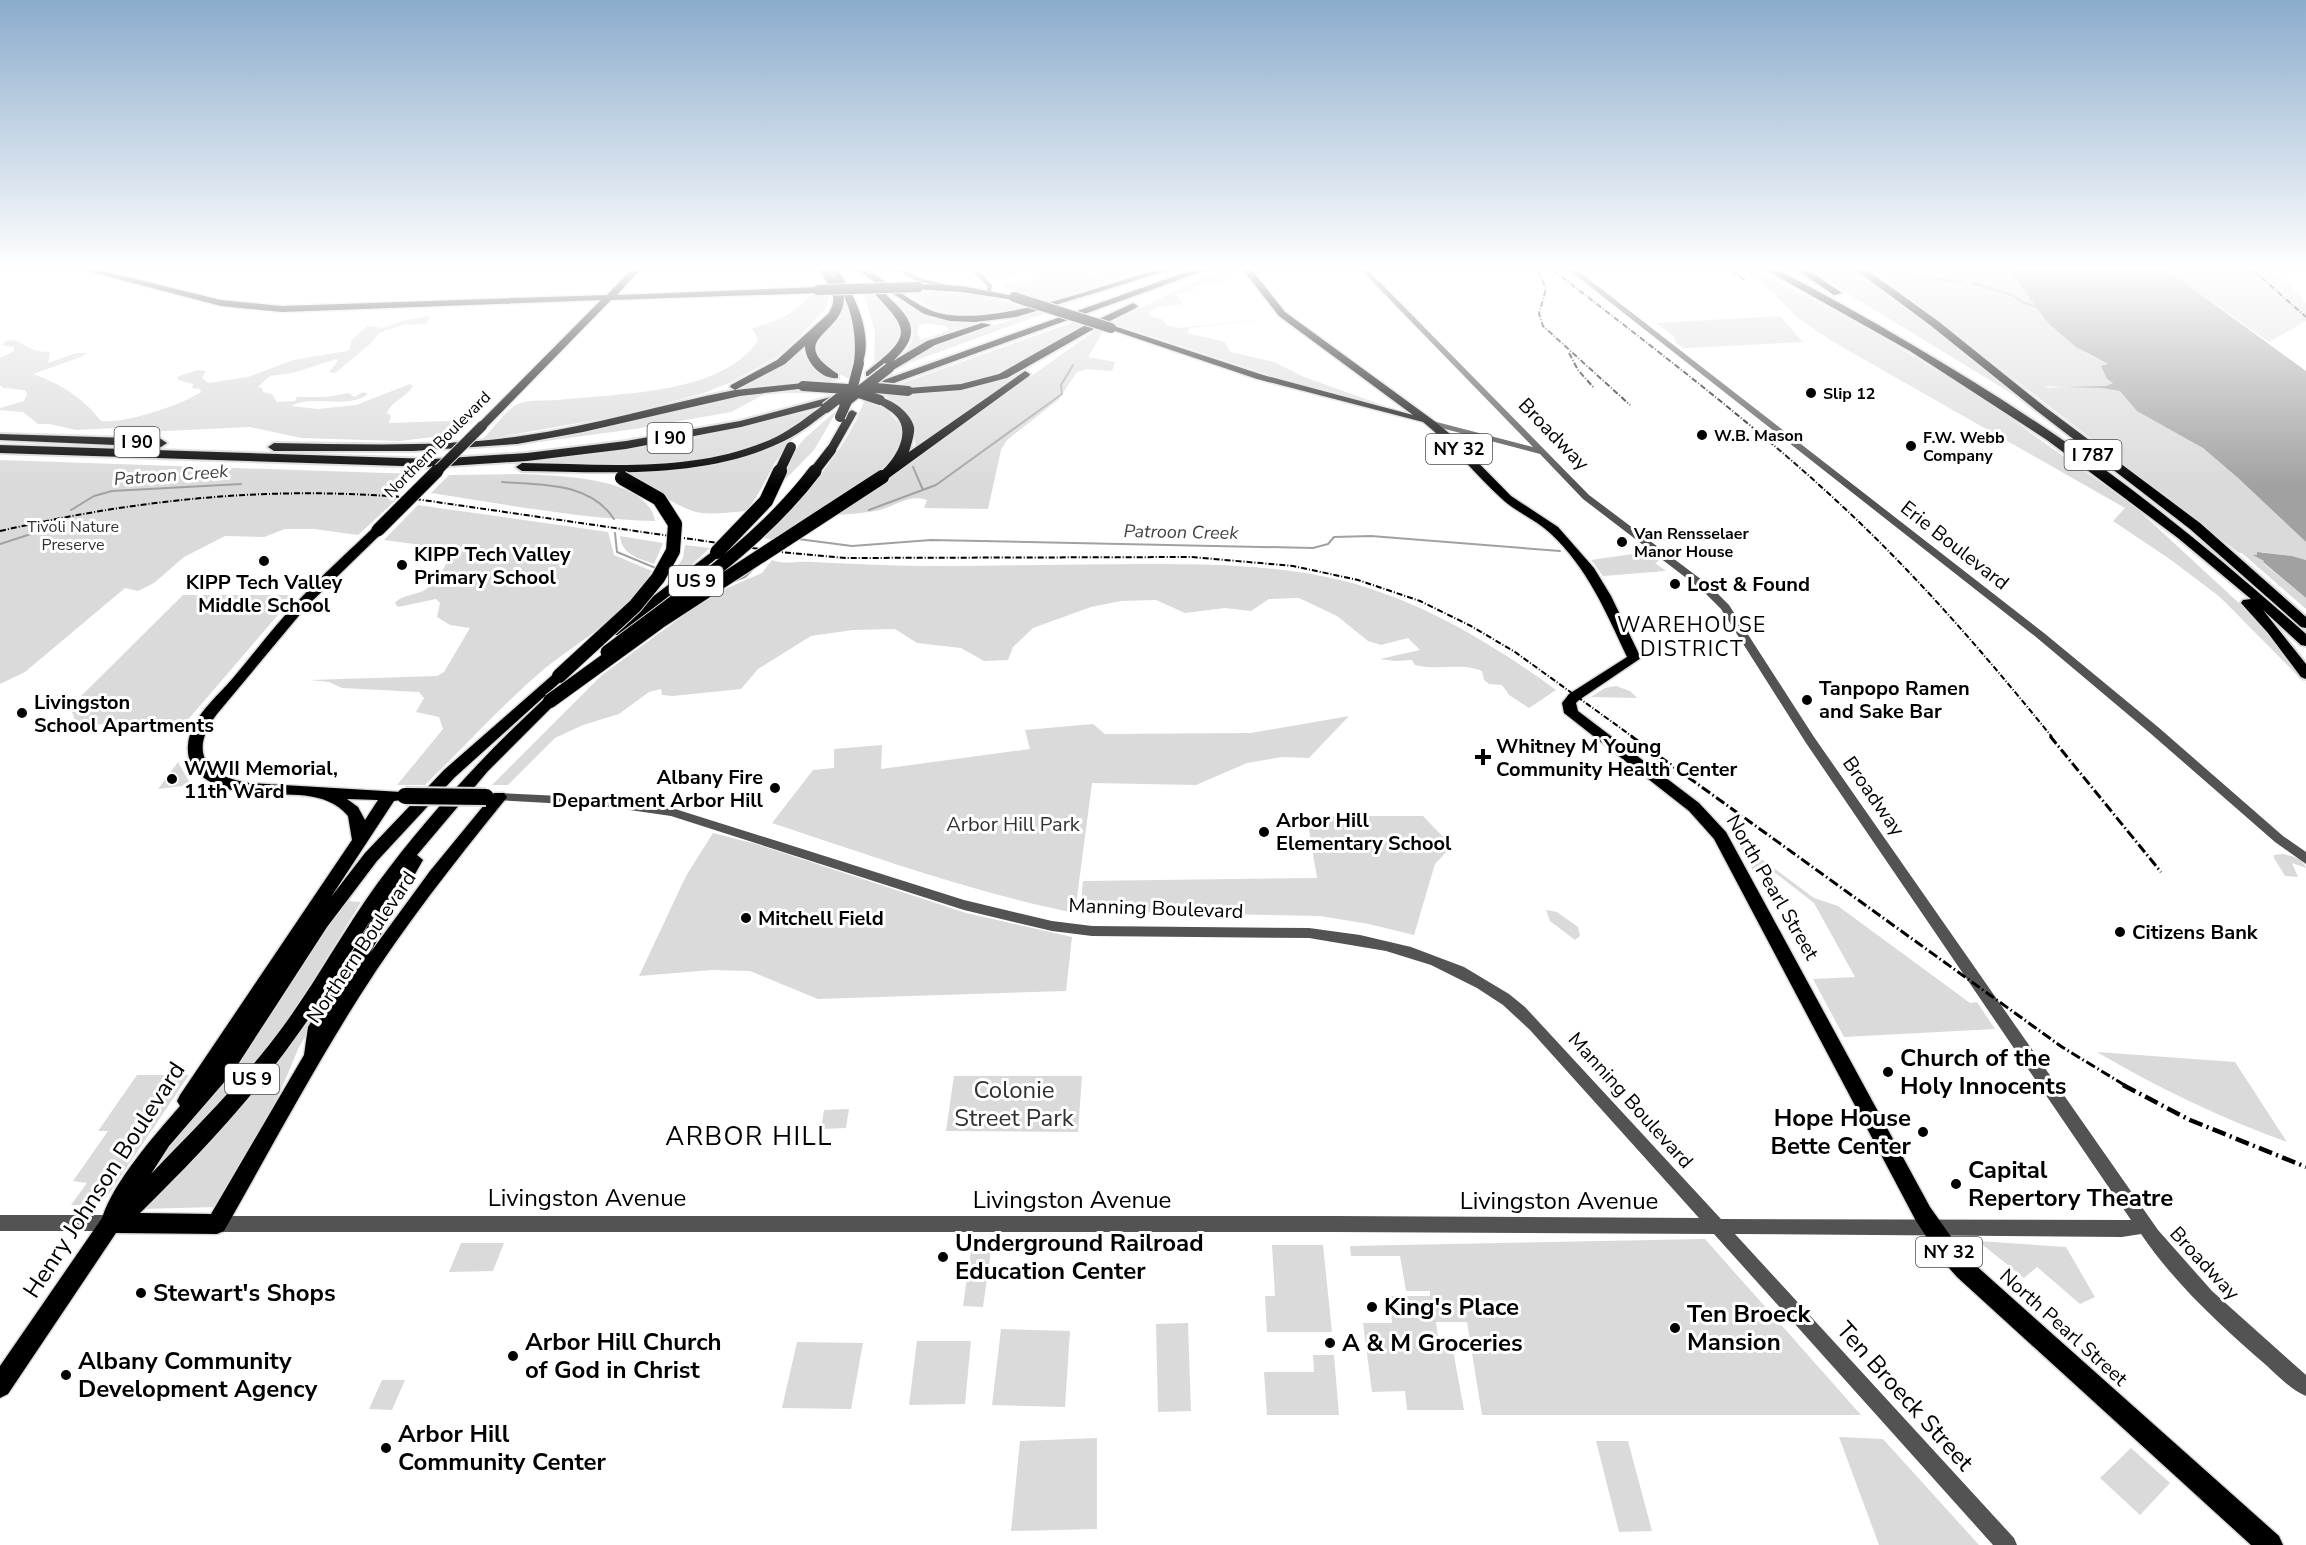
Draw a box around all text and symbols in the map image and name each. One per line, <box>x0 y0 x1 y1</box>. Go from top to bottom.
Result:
place label: Slip 12 <box>1823 383 1875 405</box>
marker: Slip 12 <box>1804 386 1818 400</box>
street label: Northern Boulevard <box>380 387 496 503</box>
street label: Broadway <box>1512 392 1596 477</box>
road number: I 90 <box>648 423 692 453</box>
place label: W.B. Mason <box>1714 425 1803 447</box>
road number: I 90 <box>114 427 160 457</box>
place label: F.W. Webb Company <box>1923 427 2005 467</box>
marker: W.B. Mason <box>1695 428 1709 442</box>
road number: NY 32 <box>1426 434 1492 464</box>
marker: F.W. Webb Company <box>1904 439 1918 453</box>
road number: I 787 <box>2064 440 2122 470</box>
water label: Patroon Creek <box>113 459 230 491</box>
street label: Erie Boulevard <box>1895 494 2015 596</box>
park label: Tivoli Nature Preserve <box>27 516 119 556</box>
water label: Patroon Creek <box>1124 519 1239 545</box>
place label: Van Rensselaer Manor House <box>1633 523 1749 563</box>
marker: Van Rensselaer Manor House <box>1615 535 1629 549</box>
place label: KIPP Tech Valley Primary School <box>414 541 571 591</box>
marker: KIPP Tech Valley Middle School <box>257 554 271 568</box>
marker: KIPP Tech Valley Primary School <box>395 558 409 572</box>
road number: US 9 <box>669 566 723 596</box>
place label: KIPP Tech Valley Middle School <box>186 569 343 619</box>
place label: Lost & Found <box>1687 571 1810 598</box>
marker: Lost & Found <box>1668 577 1682 591</box>
district label: WAREHOUSE DISTRICT <box>1617 611 1767 663</box>
place label: Tanpopo Ramen and Sake Bar <box>1819 675 1970 725</box>
place label: Livingston School Apartments <box>34 689 214 739</box>
marker: Tanpopo Ramen and Sake Bar <box>1800 693 1814 707</box>
marker: Livingston School Apartments <box>15 706 29 720</box>
place label: Whitney M Young Community Health Center <box>1496 733 1738 783</box>
marker: Whitney M Young Community Health Center <box>1474 748 1492 766</box>
street label: Broadway <box>1836 751 1911 842</box>
place label: WWII Memorial, 11th Ward <box>184 755 338 805</box>
place label: Albany Fire Department Arbor Hill <box>552 764 764 814</box>
marker: WWII Memorial, 11th Ward <box>165 772 179 786</box>
marker: Albany Fire Department Arbor Hill <box>768 781 782 795</box>
place label: Arbor Hill Elementary School <box>1276 807 1452 857</box>
street label: North Pearl Street <box>1720 810 1826 966</box>
park label: Arbor Hill Park <box>946 811 1081 838</box>
marker: Arbor Hill Elementary School <box>1257 825 1271 839</box>
street label: Northern Boulevard <box>300 866 422 1029</box>
street label: Manning Boulevard <box>1068 892 1244 925</box>
place label: Mitchell Field <box>758 905 884 932</box>
marker: Mitchell Field <box>739 911 753 925</box>
place label: Citizens Bank <box>2132 919 2259 946</box>
marker: Citizens Bank <box>2113 925 2127 939</box>
street label: Manning Boulevard <box>1562 1026 1699 1174</box>
place label: Church of the Holy Innocents <box>1900 1042 2067 1102</box>
street label: Henry Johnson Boulevard <box>16 1056 192 1304</box>
road number: US 9 <box>225 1064 279 1094</box>
marker: Church of the Holy Innocents <box>1881 1065 1895 1079</box>
park label: Colonie Street Park <box>954 1074 1075 1134</box>
place label: Hope House Bette Center <box>1770 1102 1912 1162</box>
district label: ARBOR HILL <box>665 1119 833 1154</box>
marker: Hope House Bette Center <box>1916 1125 1930 1139</box>
place label: Capital Repertory Theatre <box>1968 1154 2173 1214</box>
marker: Capital Repertory Theatre <box>1949 1177 1963 1191</box>
street label: Livingston Avenue <box>488 1182 686 1214</box>
street label: Livingston Avenue <box>973 1184 1171 1216</box>
street label: Livingston Avenue <box>1460 1185 1658 1217</box>
street label: Broadway <box>2164 1221 2246 1306</box>
place label: Underground Railroad Education Center <box>955 1227 1204 1287</box>
road number: NY 32 <box>1916 1237 1982 1267</box>
marker: Underground Railroad Education Center <box>936 1250 950 1264</box>
street label: North Pearl Street <box>1994 1263 2134 1393</box>
place label: Stewart's Shops <box>153 1277 336 1309</box>
marker: Stewart's Shops <box>134 1286 148 1300</box>
place label: King's Place <box>1384 1291 1519 1323</box>
place label: Ten Broeck Mansion <box>1687 1298 1811 1358</box>
marker: King's Place <box>1365 1300 1379 1314</box>
street label: Ten Broeck Street <box>1829 1314 1981 1478</box>
marker: Ten Broeck Mansion <box>1668 1321 1682 1335</box>
place label: Arbor Hill Church of God in Christ <box>525 1326 722 1386</box>
place label: A & M Groceries <box>1342 1327 1523 1359</box>
marker: A & M Groceries <box>1323 1336 1337 1350</box>
place label: Albany Community Development Agency <box>78 1345 318 1405</box>
marker: Arbor Hill Church of God in Christ <box>506 1349 520 1363</box>
marker: Albany Community Development Agency <box>59 1368 73 1382</box>
place label: Arbor Hill Community Center <box>398 1418 607 1478</box>
marker: Arbor Hill Community Center <box>379 1441 393 1455</box>

